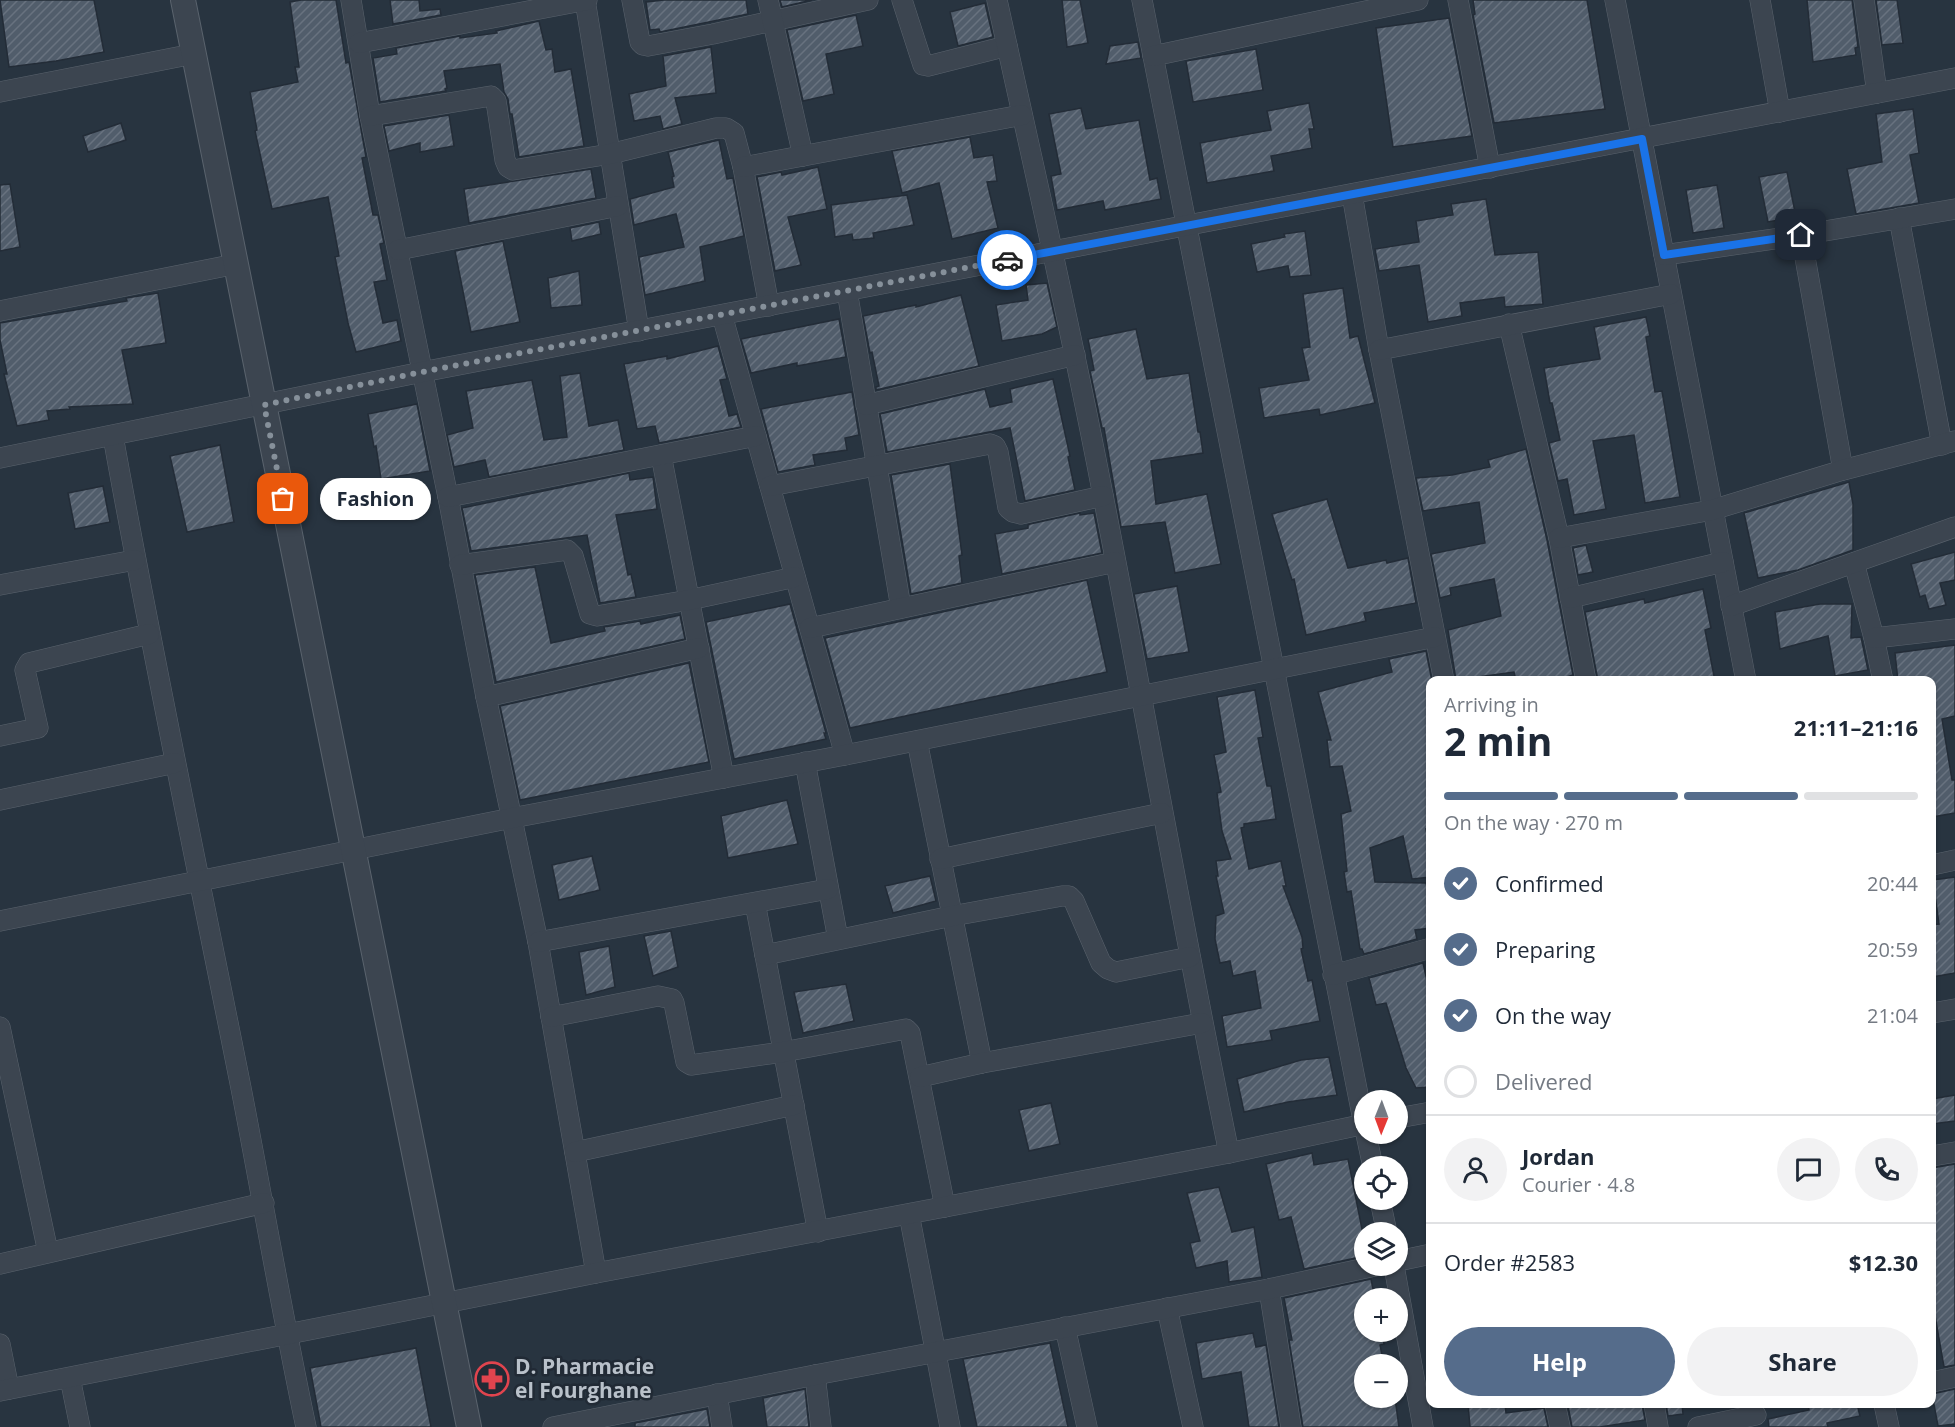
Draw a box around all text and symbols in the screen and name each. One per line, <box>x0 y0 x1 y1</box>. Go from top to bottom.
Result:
pin <box>1775 209 1826 260</box>
icon: home <box>1784 218 1817 251</box>
courier <box>977 230 1037 290</box>
icon: car <box>991 244 1024 277</box>
pin <box>257 473 308 524</box>
callout: Fashion <box>319 478 430 520</box>
icon: bag <box>266 482 299 515</box>
text: Fashion <box>337 485 414 512</box>
text: Arriving in <box>1444 691 1539 718</box>
text: 21:11–21:16 <box>1794 712 1918 742</box>
text: 2 min <box>1444 714 1552 767</box>
text: On the way · 270 m <box>1444 809 1623 836</box>
icon: check <box>1444 867 1477 900</box>
text: Confirmed <box>1495 868 1604 898</box>
text: 20:44 <box>1867 870 1918 897</box>
icon: check <box>1444 933 1477 966</box>
text: Preparing <box>1495 934 1595 964</box>
text: 20:59 <box>1867 936 1918 963</box>
icon: check <box>1444 999 1477 1032</box>
text: On the way <box>1495 1000 1611 1030</box>
text: 21:04 <box>1867 1002 1918 1029</box>
text: Delivered <box>1495 1066 1593 1096</box>
north arrow <box>1354 1090 1408 1144</box>
map controls <box>1354 1090 1408 1408</box>
button: person <box>1444 1138 1507 1201</box>
button: chat <box>1777 1138 1840 1201</box>
button: phone <box>1855 1138 1918 1201</box>
text: Jordan <box>1522 1141 1595 1171</box>
button: locate <box>1354 1156 1408 1210</box>
text: Courier · 4.8 <box>1522 1171 1635 1198</box>
button: layers <box>1354 1222 1408 1276</box>
text: Order #2583 <box>1444 1247 1575 1277</box>
text: $12.30 <box>1849 1247 1918 1277</box>
button: + <box>1354 1288 1408 1342</box>
button: Help <box>1444 1327 1675 1396</box>
button: Share <box>1687 1327 1918 1396</box>
place label: D. Pharmacie el Fourghane <box>515 1352 654 1404</box>
button: − <box>1354 1354 1408 1408</box>
pharmacy icon: D. Pharmacie el Fourghane <box>474 1361 510 1397</box>

